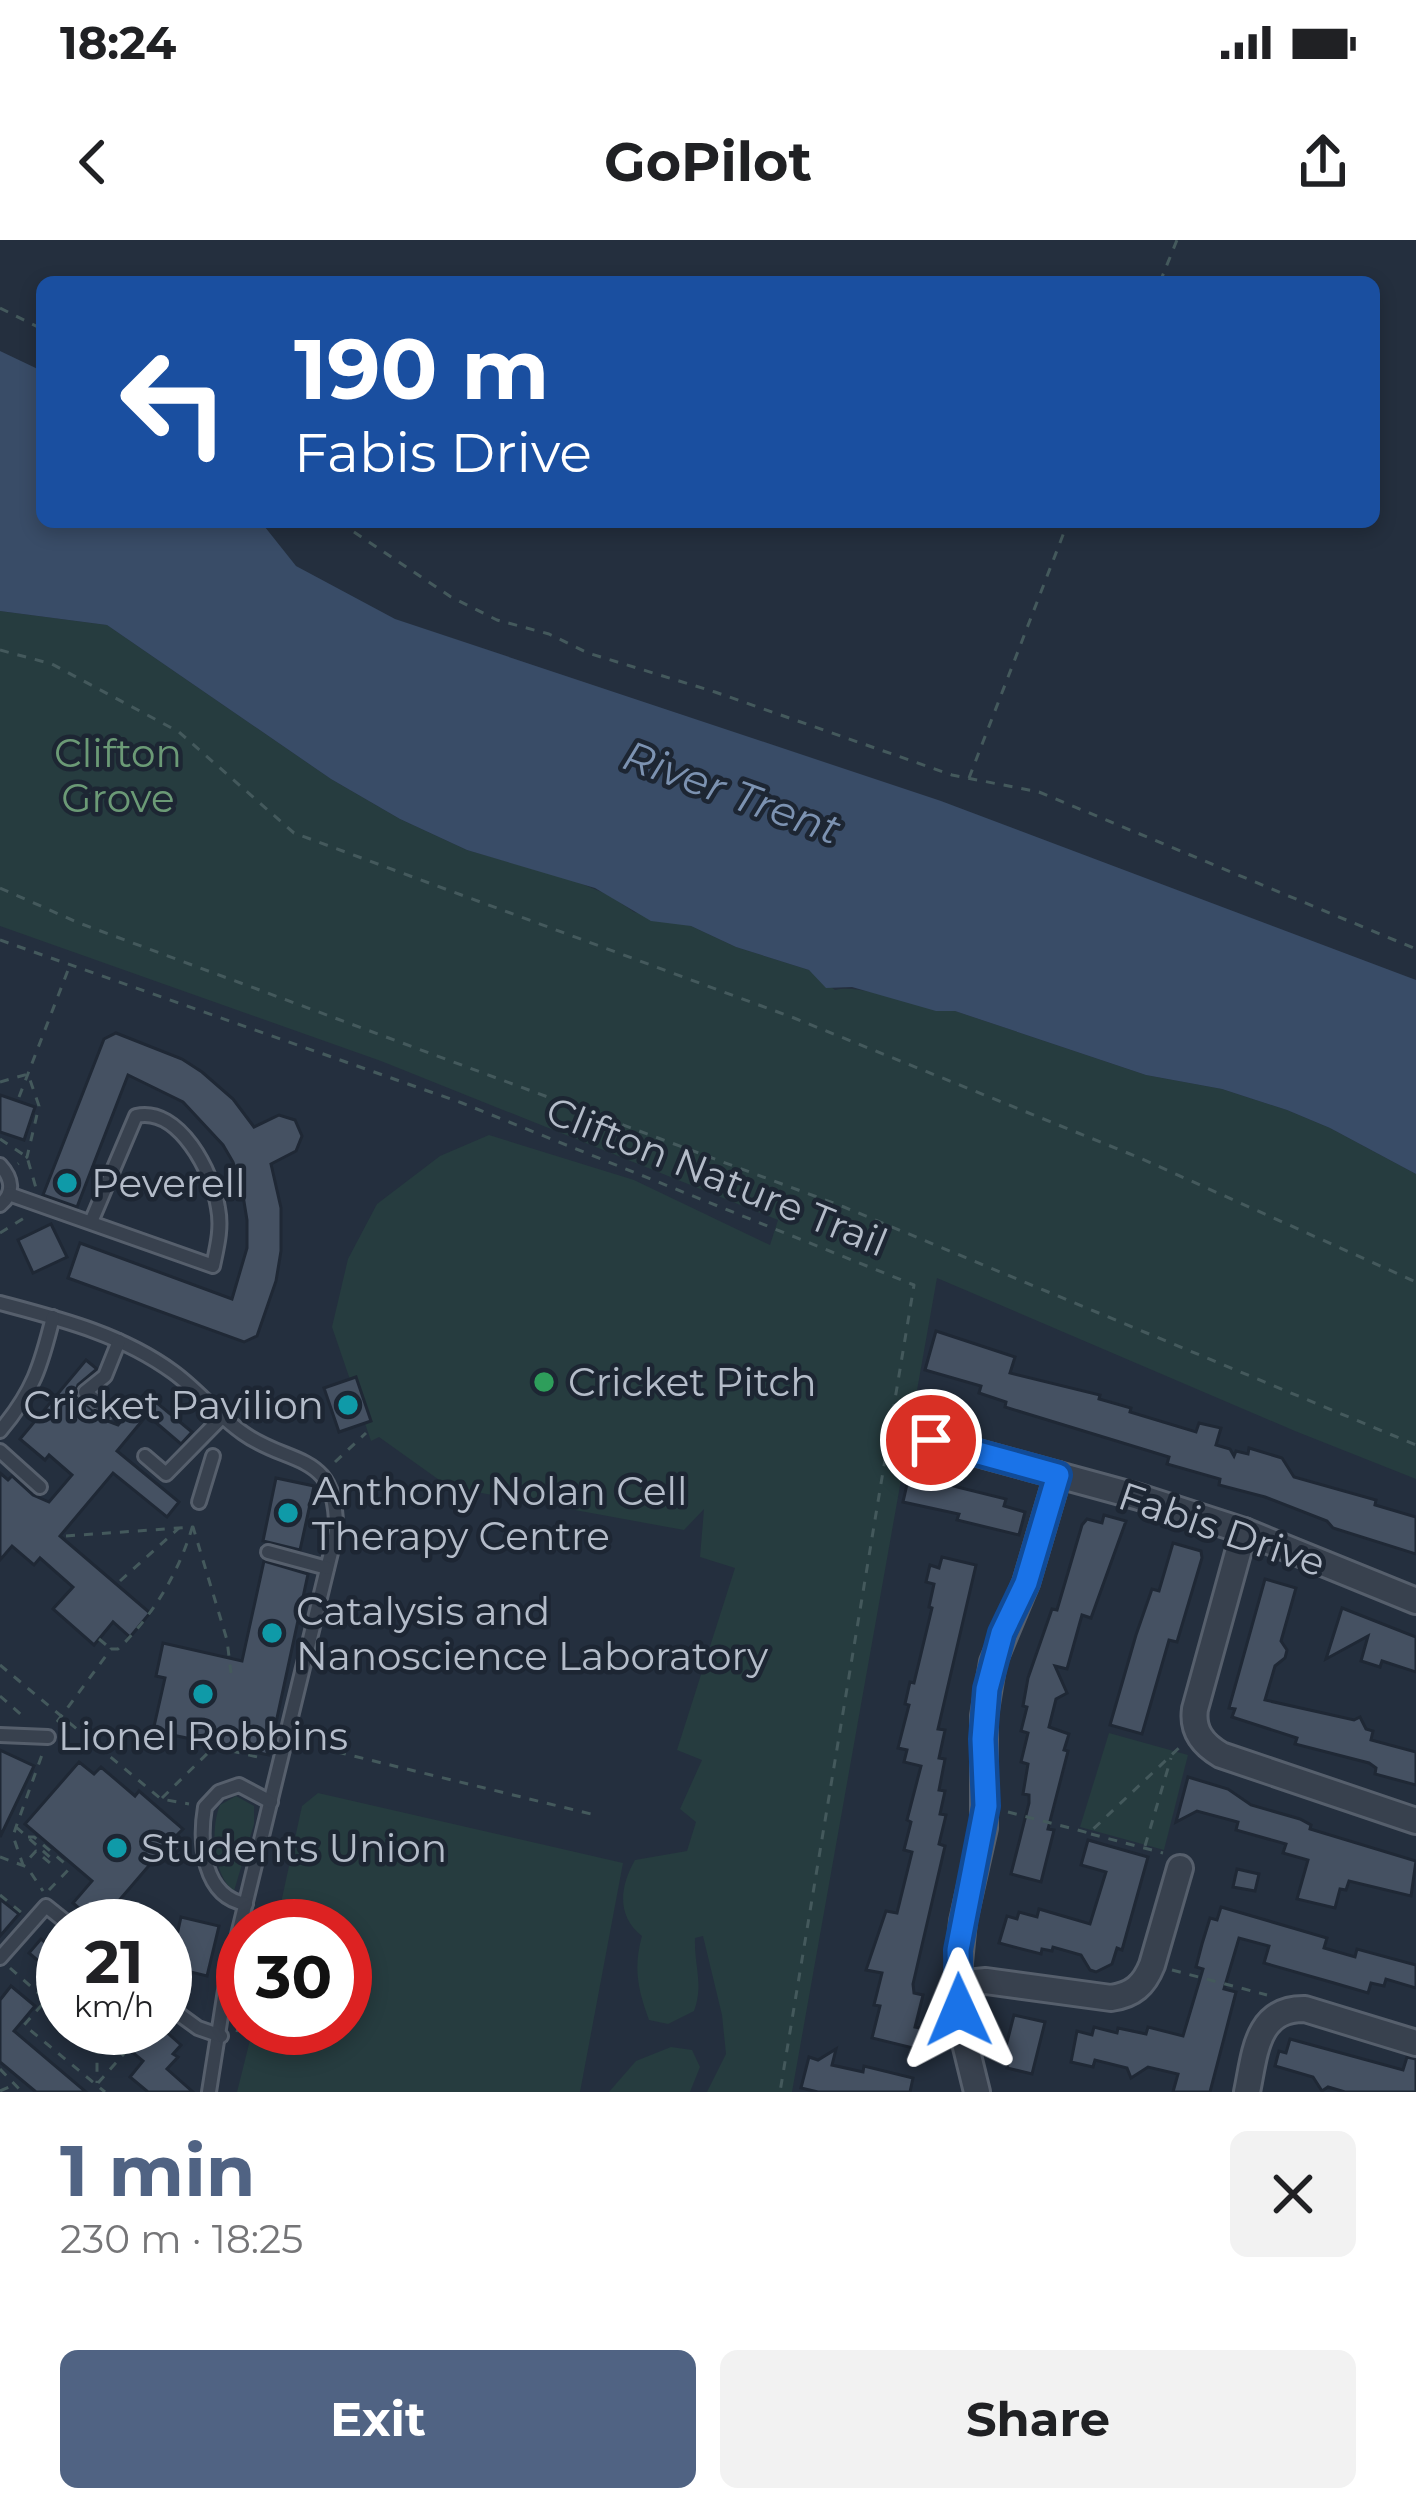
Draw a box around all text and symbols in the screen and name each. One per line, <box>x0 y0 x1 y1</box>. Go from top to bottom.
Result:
text: 18:24 <box>60 15 176 70</box>
icon: back <box>60 129 126 195</box>
text: GoPilot <box>604 129 812 195</box>
icon: share <box>1290 129 1356 195</box>
text: 190 m <box>294 318 549 420</box>
icon: left <box>96 324 252 480</box>
text: Fabis Drive <box>294 420 592 486</box>
park label: Clifton Grove <box>54 729 182 822</box>
water label: River Trent <box>616 729 848 855</box>
street label: Clifton Nature Trail <box>539 1086 895 1266</box>
place label: Peverell <box>91 1159 245 1207</box>
marker: Peverell <box>54 1170 80 1196</box>
place label: Cricket Pitch <box>568 1358 817 1406</box>
marker: Cricket Pitch <box>531 1369 557 1395</box>
place label: Cricket Pavilion <box>23 1381 324 1429</box>
pin <box>880 1389 982 1491</box>
marker: Cricket Pavilion <box>335 1392 361 1418</box>
icon: arrive <box>898 1407 964 1473</box>
place label: Anthony Nolan Cell Therapy Centre <box>312 1467 688 1560</box>
street label: Fabis Drive <box>1112 1471 1332 1587</box>
marker: Anthony Nolan Cell Therapy Centre <box>275 1500 301 1526</box>
place label: Catalysis and Nanoscience Laboratory <box>296 1587 769 1680</box>
marker: Catalysis and Nanoscience Laboratory <box>259 1620 285 1646</box>
marker: Lionel Robbins <box>190 1681 216 1707</box>
place label: Lionel Robbins <box>58 1712 348 1760</box>
place label: Students Union <box>141 1824 447 1872</box>
marker: Students Union <box>104 1835 130 1861</box>
speed limit sign: 30 <box>216 1899 372 2055</box>
text: 21 <box>85 1925 143 1998</box>
position arrow <box>896 1947 1022 2073</box>
text: km/h <box>74 1988 154 2025</box>
text: 1 min <box>60 2126 256 2214</box>
button: close <box>1230 2131 1356 2257</box>
text: 230 m · 18:25 <box>60 2215 303 2263</box>
button: Exit <box>60 2350 696 2488</box>
button: Share <box>720 2350 1356 2488</box>

